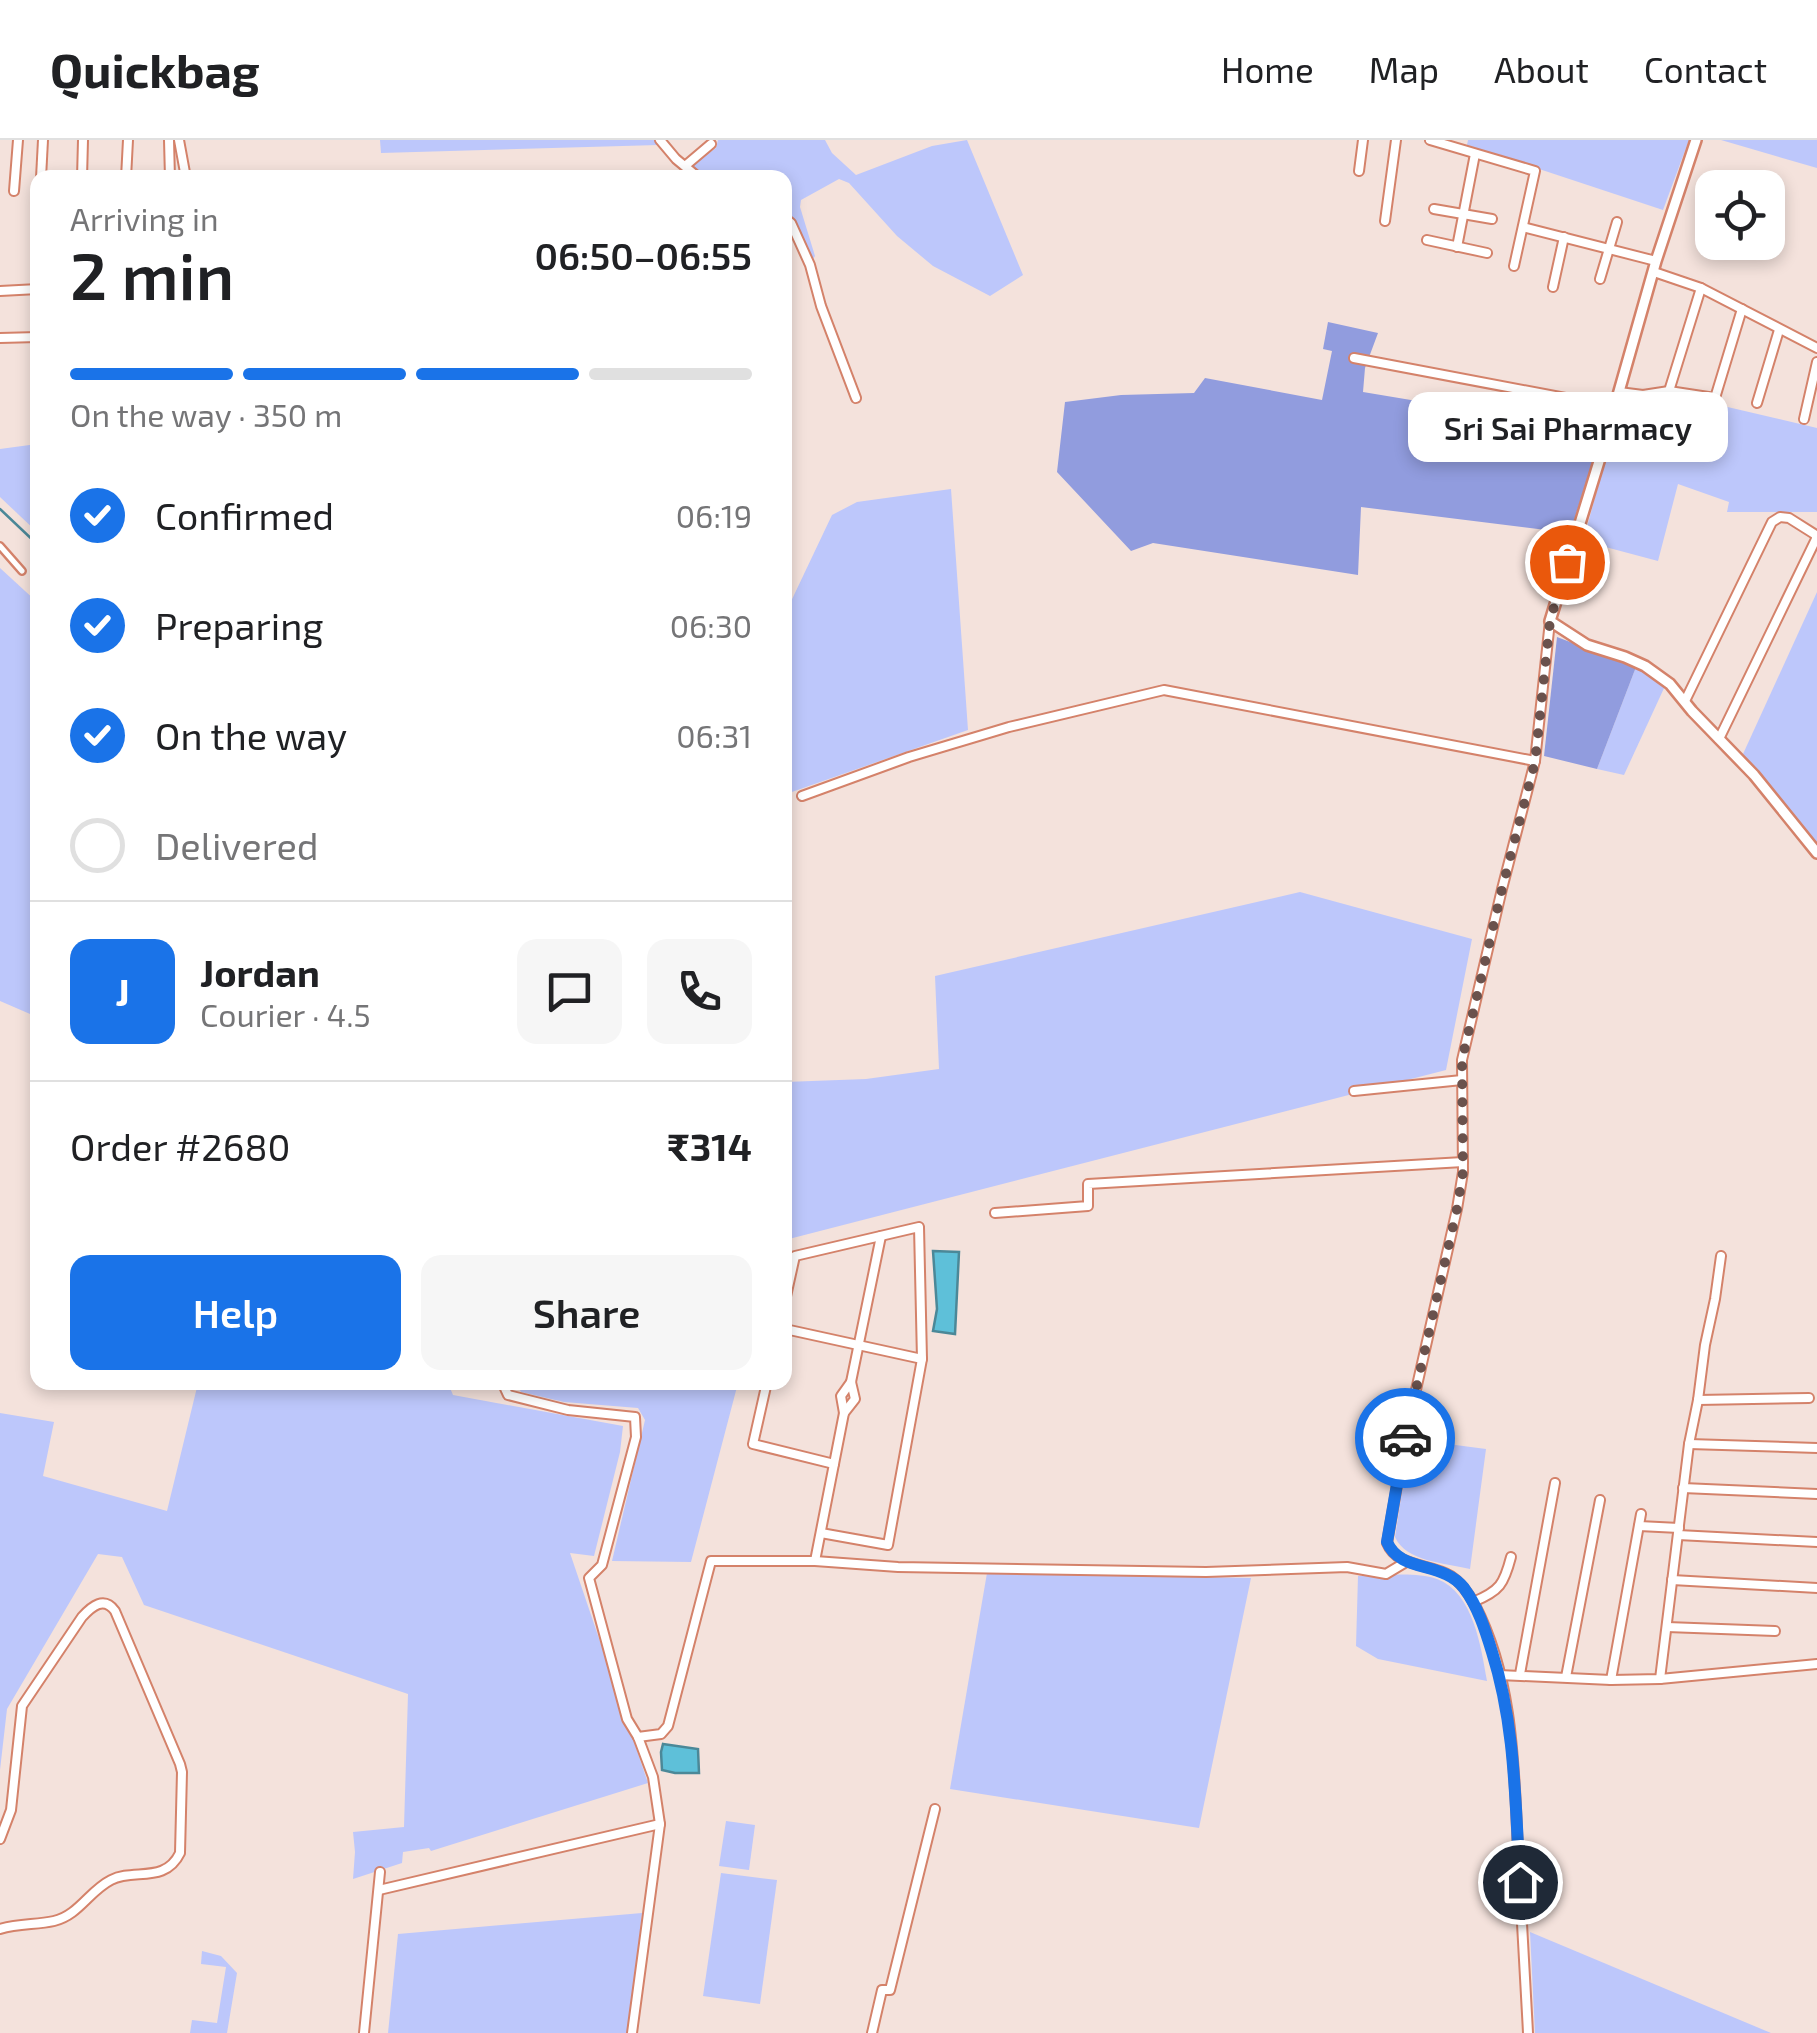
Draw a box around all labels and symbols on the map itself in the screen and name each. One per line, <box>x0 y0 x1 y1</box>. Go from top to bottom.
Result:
callout: Sri Sai Pharmacy <box>1407 392 1727 462</box>
pin <box>1525 520 1610 605</box>
courier <box>1355 1388 1455 1488</box>
pin <box>1478 1840 1563 1925</box>

